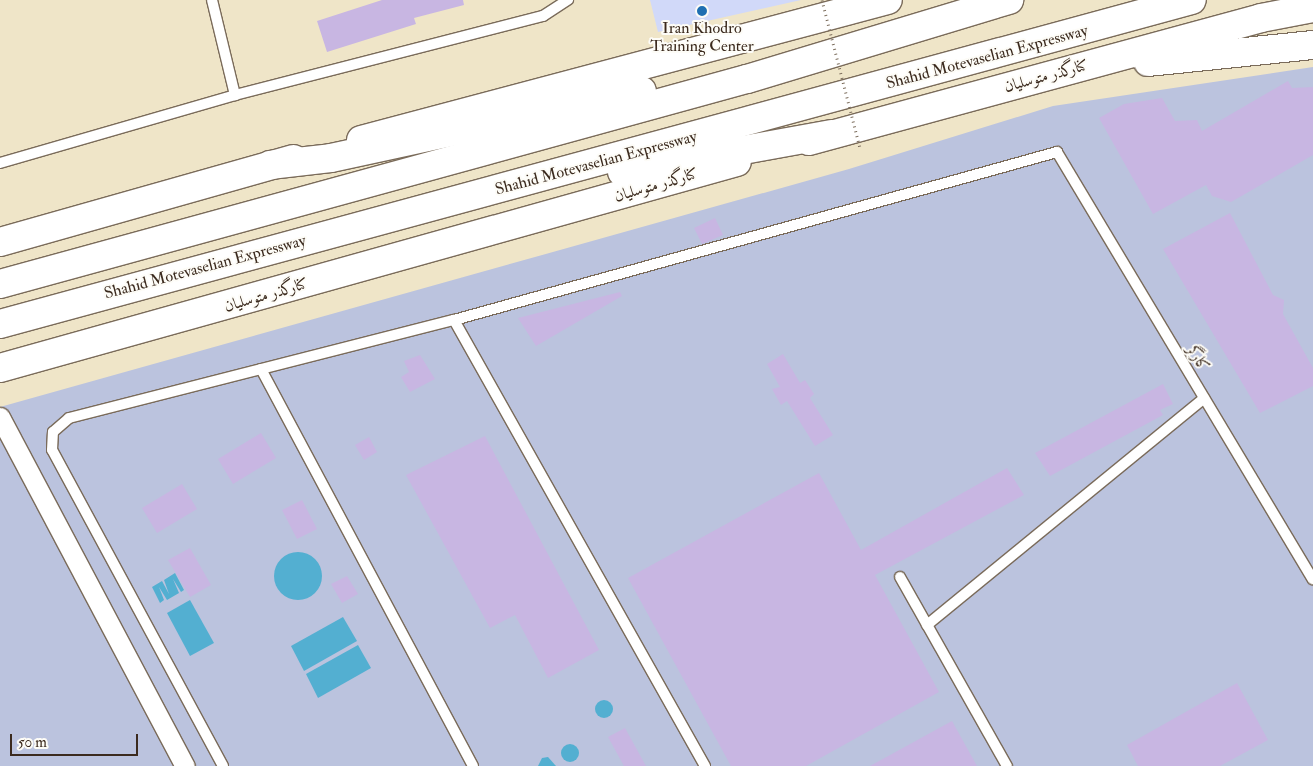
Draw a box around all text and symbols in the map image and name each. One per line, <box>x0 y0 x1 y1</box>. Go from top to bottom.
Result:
marker: Iran Khodro Training Center <box>696 5 708 17</box>
place label: Iran Khodro Training Center <box>650 18 754 56</box>
street label: Shahid Motevaselian Expressway <box>884 21 1090 93</box>
street label: کنارگذر متوسلیان <box>1002 56 1090 96</box>
street label: Shahid Motevaselian Expressway <box>493 127 699 199</box>
street label: کنارگذر متوسلیان <box>612 164 700 206</box>
street label: Shahid Motevaselian Expressway <box>102 231 308 303</box>
street label: کنارگذر متوسلیان <box>222 274 310 316</box>
street label: کارگر <box>1183 341 1213 375</box>
scale bar <box>12 724 140 756</box>
text: 50 m <box>18 733 47 752</box>

